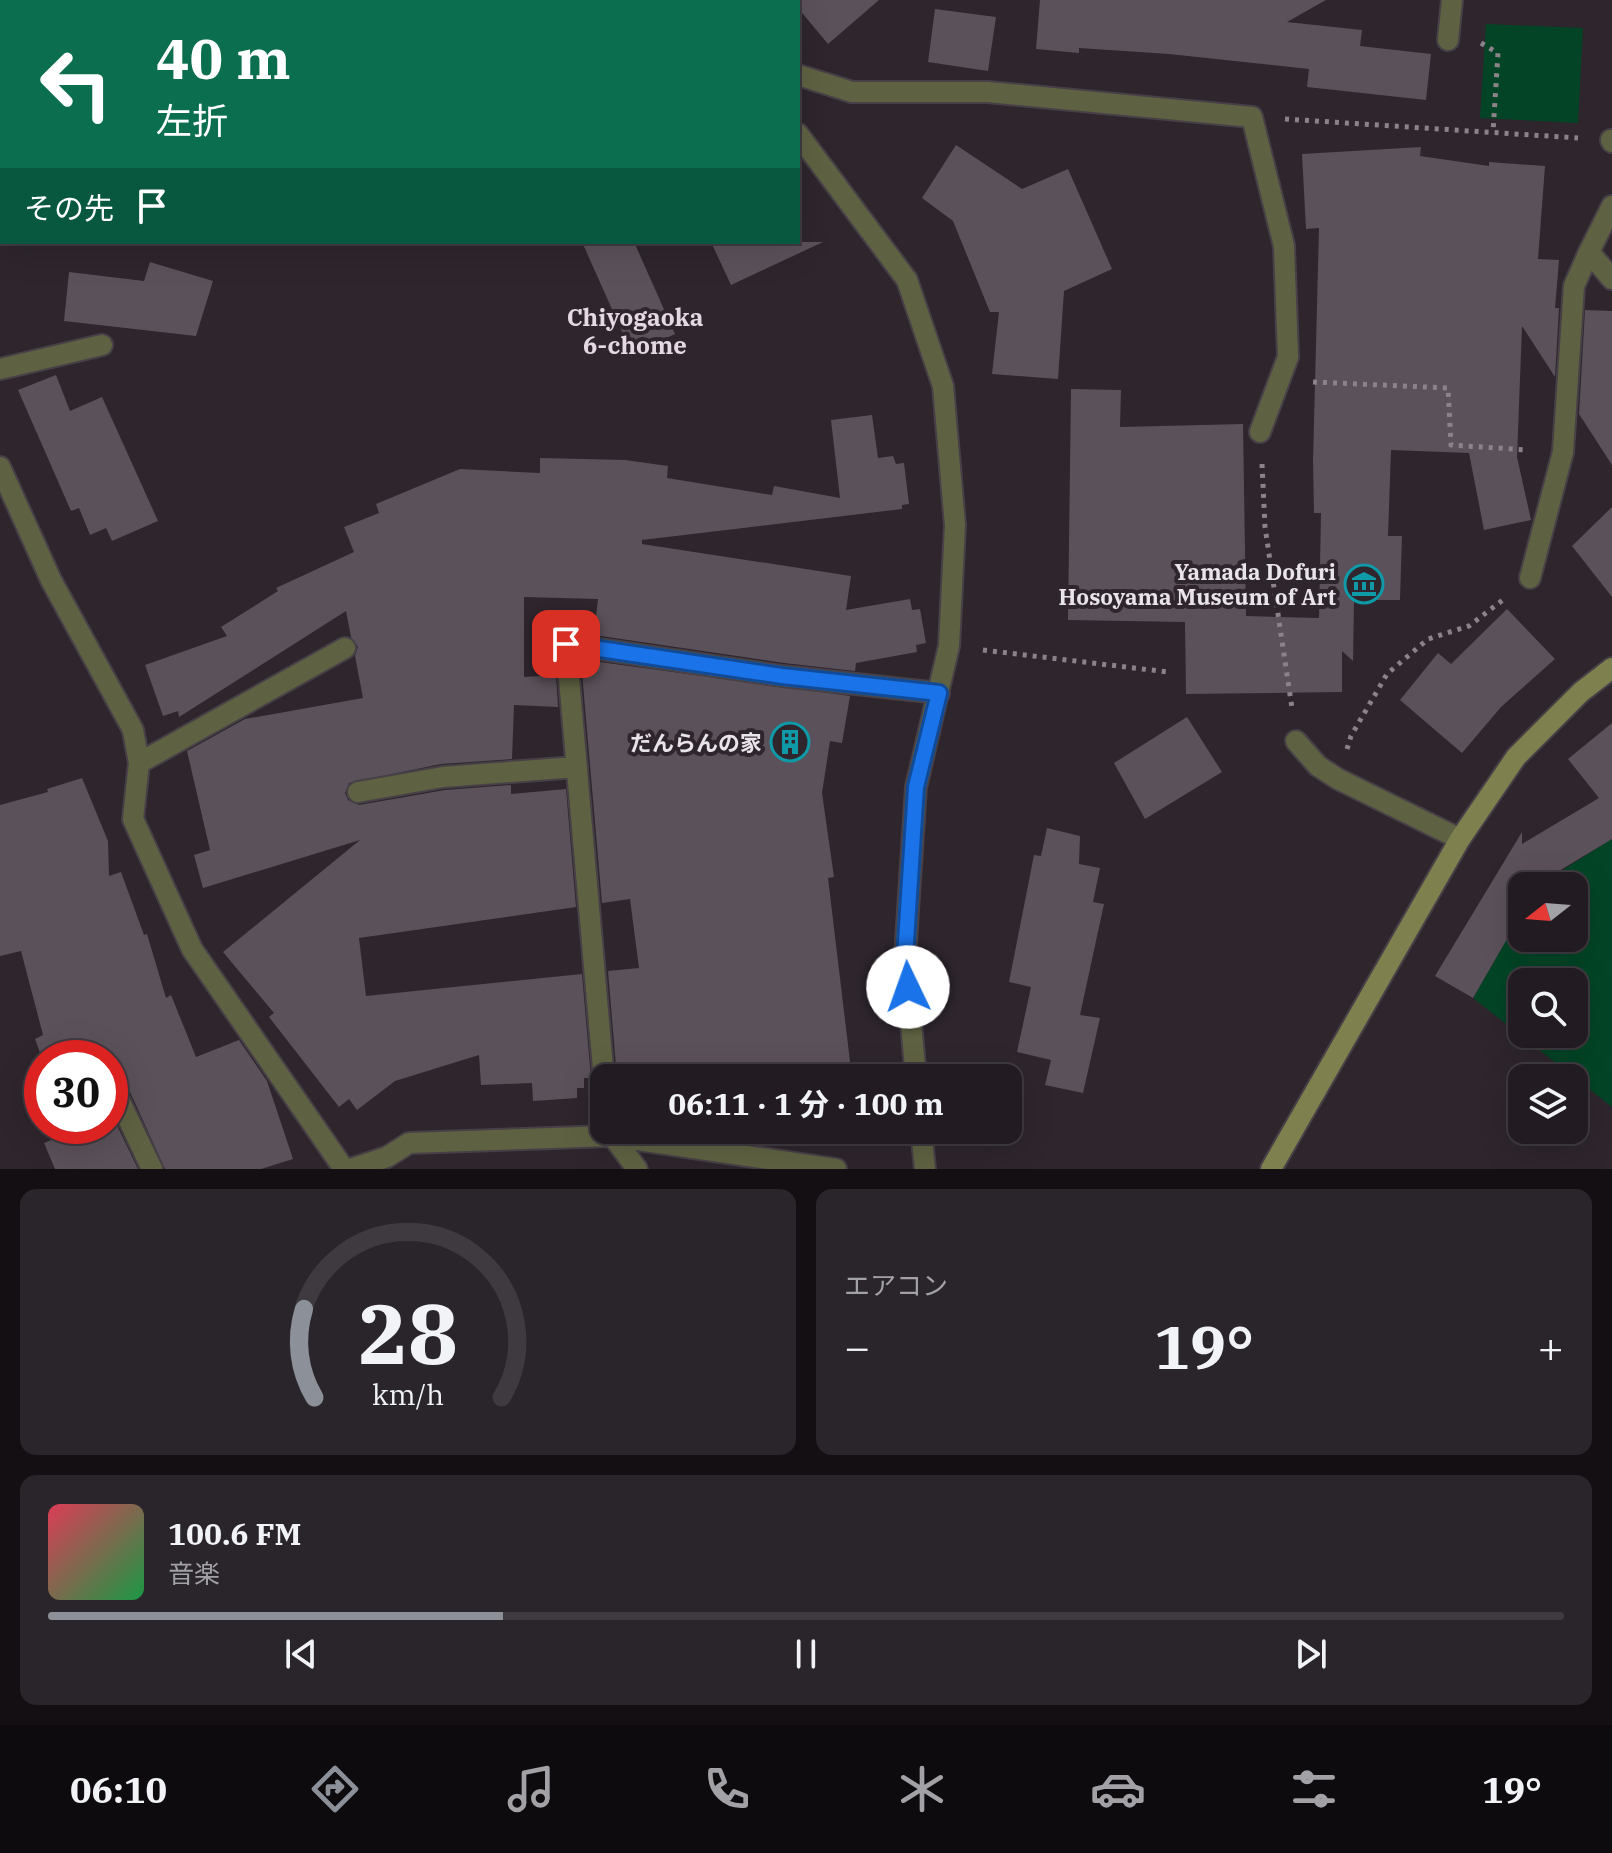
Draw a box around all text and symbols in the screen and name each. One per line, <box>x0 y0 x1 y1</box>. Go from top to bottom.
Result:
text: 40 m <box>156 22 291 94</box>
icon: left <box>24 32 128 136</box>
text: 左折 <box>156 97 228 144</box>
icon: arrive <box>130 184 174 228</box>
text: その先 <box>24 188 114 227</box>
district label: Chiyogaoka 6-chome <box>567 301 704 361</box>
place label: Yamada Dofuri Hosoyama Museum of Art <box>1059 557 1336 611</box>
museum icon: Yamada Dofuri Hosoyama Museum of Art <box>1343 563 1385 605</box>
pin <box>532 610 600 678</box>
icon: arrive <box>544 622 588 666</box>
building icon: だんらんの家 <box>769 721 811 763</box>
place label: だんらんの家 <box>630 728 762 757</box>
north arrow <box>1508 872 1588 952</box>
map controls <box>1508 872 1588 1144</box>
position arrow <box>866 945 950 1029</box>
button: search <box>1508 968 1588 1048</box>
speed limit sign: 30 <box>24 1040 128 1144</box>
button: layers <box>1508 1064 1588 1144</box>
text: 06:11 · 1 分 · 100 m <box>668 1084 944 1123</box>
text: エアコン <box>844 1268 948 1302</box>
text: 28 <box>358 1279 458 1387</box>
text: 19° <box>1154 1307 1254 1386</box>
text: − <box>844 1318 870 1375</box>
text: + <box>1538 1318 1564 1375</box>
text: km/h <box>372 1376 444 1413</box>
text: 100.6 FM <box>168 1514 301 1553</box>
text: 音楽 <box>168 1556 220 1590</box>
icon: previous <box>279 1632 323 1676</box>
icon: pause <box>784 1632 828 1676</box>
icon: next <box>1289 1632 1333 1676</box>
icon: directions <box>307 1761 363 1817</box>
icon: music <box>503 1761 559 1817</box>
icon: phone <box>699 1761 755 1817</box>
icon: climate <box>894 1761 950 1817</box>
icon: car <box>1090 1761 1146 1817</box>
icon: filters <box>1286 1761 1342 1817</box>
text: 06:10 <box>70 1766 167 1813</box>
text: 19° <box>1482 1766 1542 1813</box>

